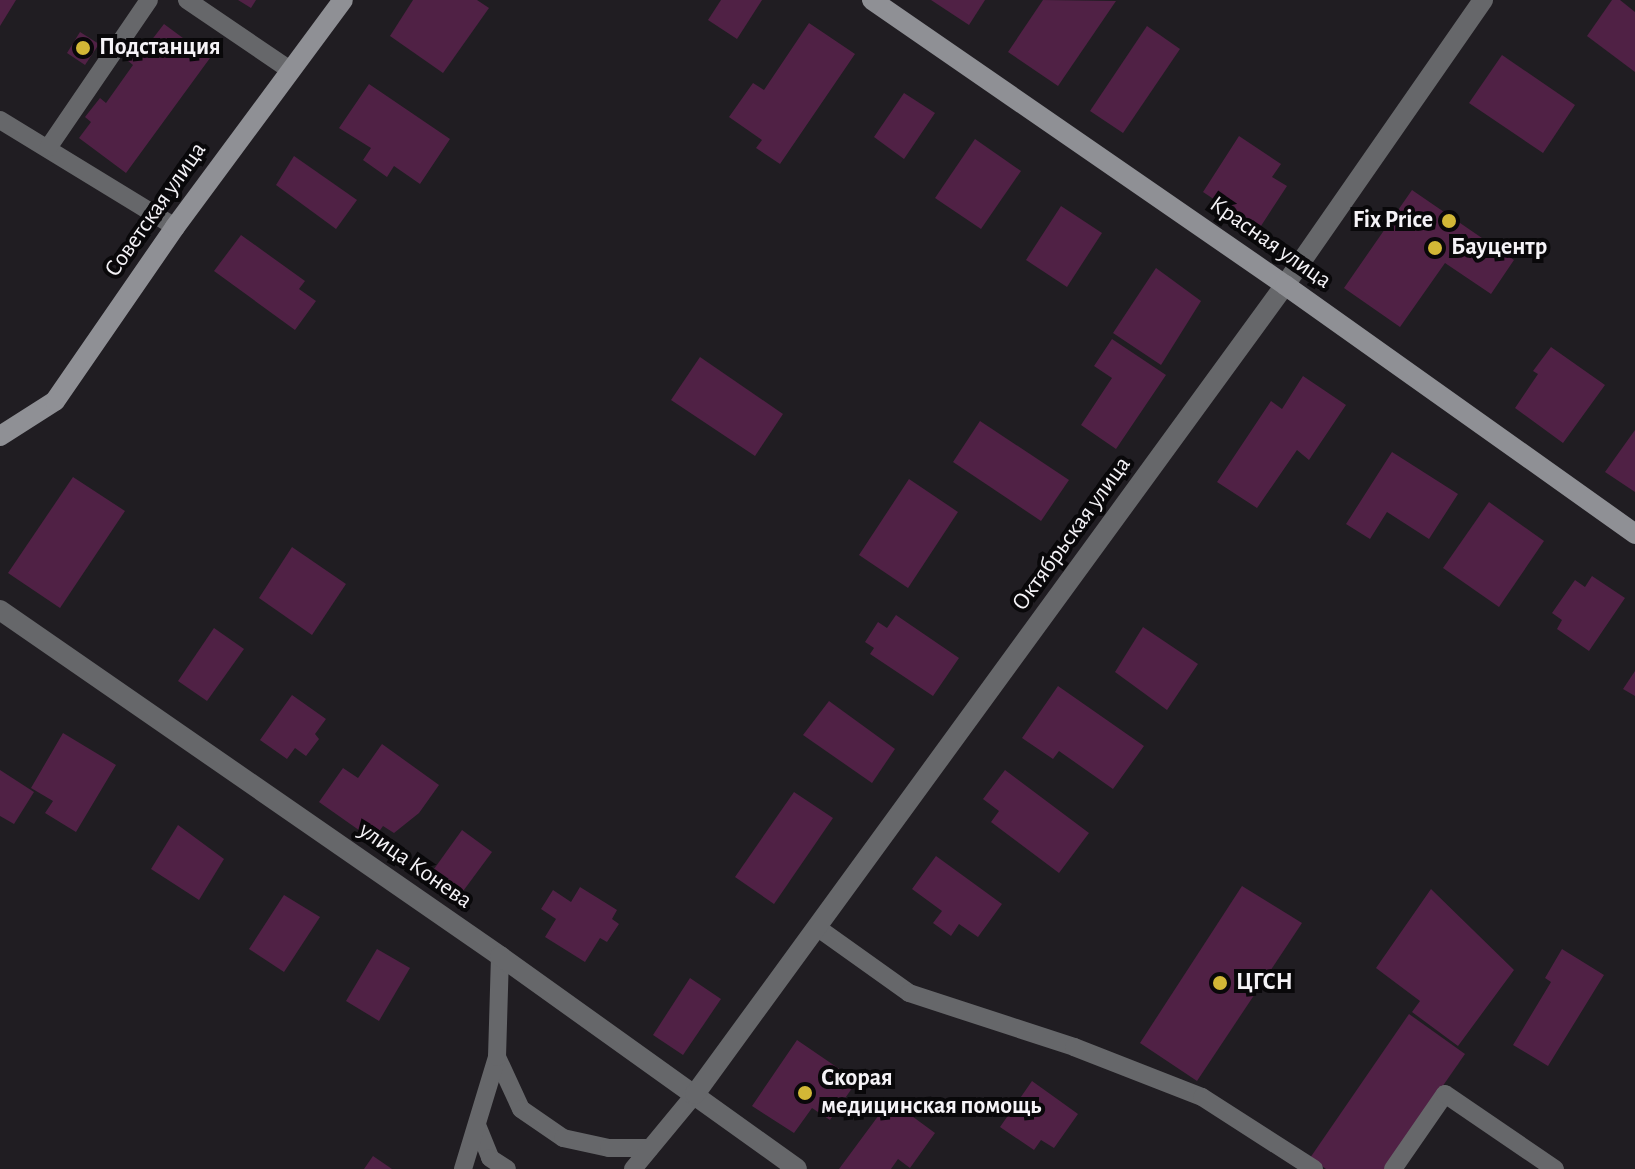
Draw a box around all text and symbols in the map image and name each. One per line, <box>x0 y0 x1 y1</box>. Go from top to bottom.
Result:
place label: Подстанция <box>99 34 221 62</box>
marker: Подстанция <box>74 39 92 57</box>
street label: Советская улица <box>99 137 213 283</box>
street label: Красная улица <box>1204 190 1336 296</box>
place label: Fix Price <box>1353 207 1433 235</box>
marker: Fix Price <box>1440 212 1458 230</box>
place label: Бауцентр <box>1451 234 1547 262</box>
marker: Бауцентр <box>1426 239 1444 257</box>
street label: Октябрьская улица <box>1006 451 1138 617</box>
street label: улица Конева <box>353 816 477 916</box>
place label: ЦГСН <box>1236 969 1293 997</box>
marker: ЦГСН <box>1211 974 1229 992</box>
place label: Скорая медицинская помощь <box>821 1065 1041 1121</box>
marker: Скорая медицинская помощь <box>796 1084 814 1102</box>

